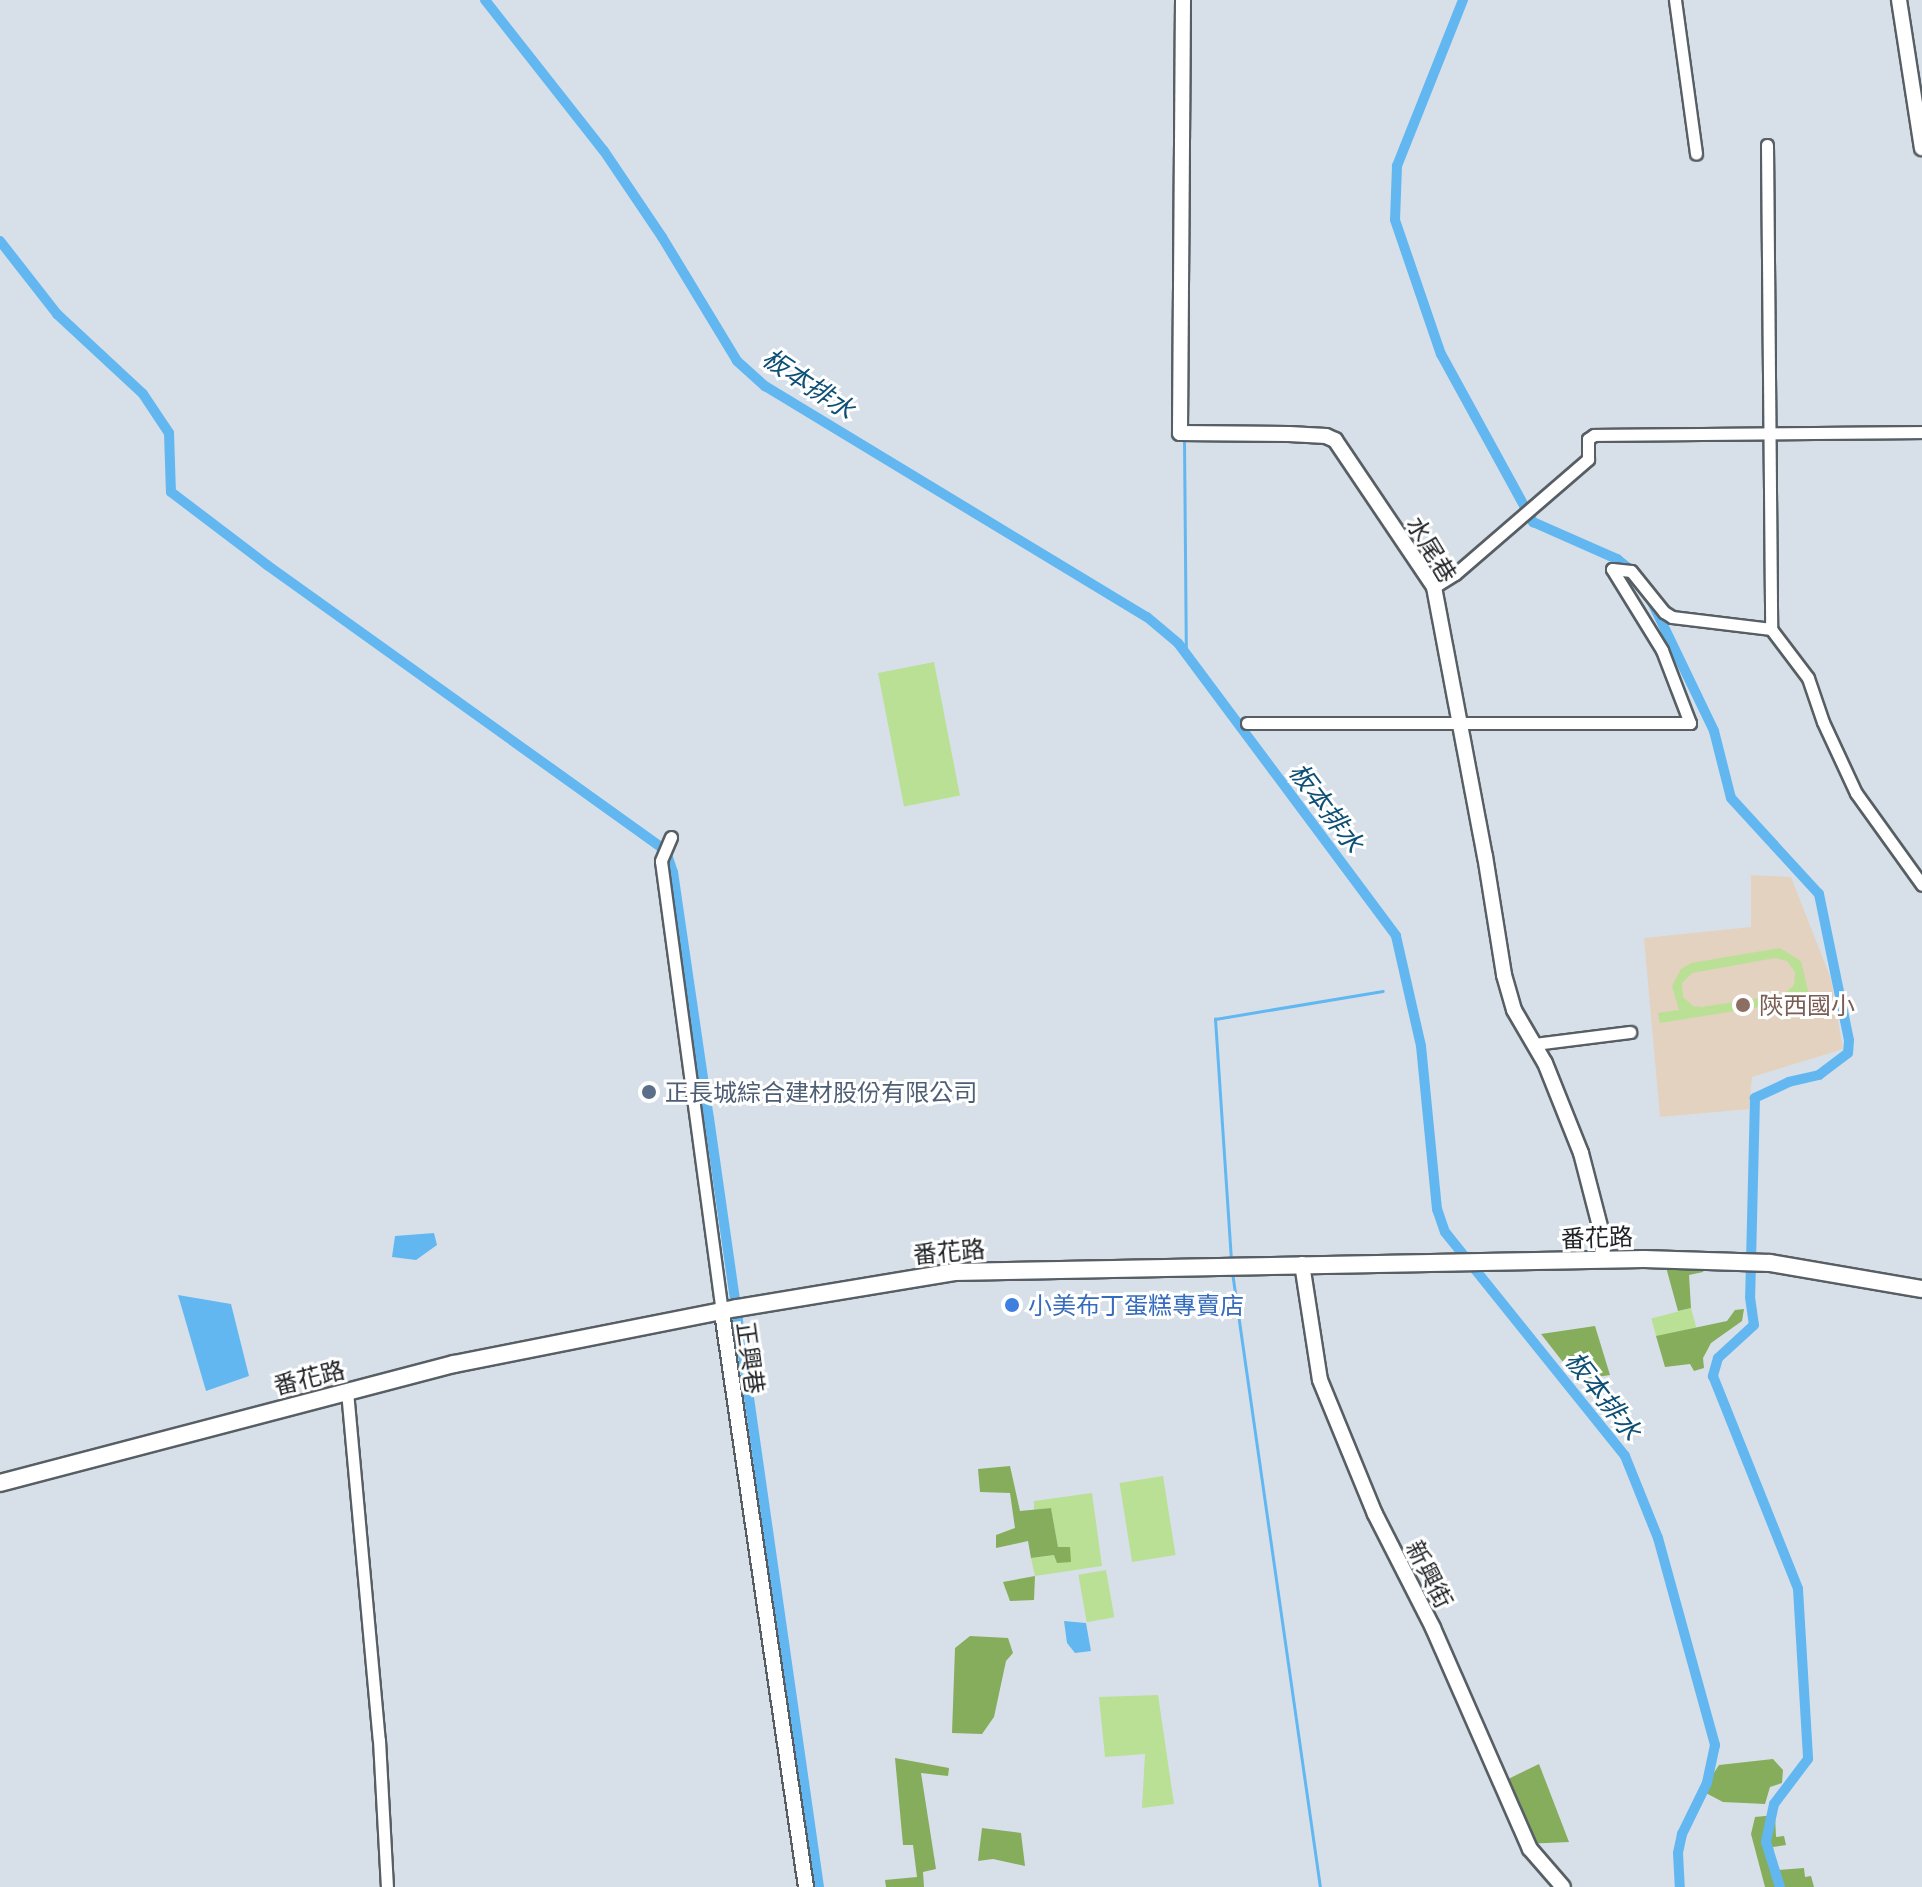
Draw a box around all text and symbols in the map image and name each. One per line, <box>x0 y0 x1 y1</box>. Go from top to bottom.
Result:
water label: 板本排水 <box>757 341 861 425</box>
street label: 水尾巷 <box>1401 511 1463 587</box>
water label: 板本排水 <box>1283 756 1371 858</box>
place label: 陝西國小 <box>1759 991 1855 1019</box>
marker: 陝西國小 <box>1734 996 1752 1014</box>
place label: 正長城綜合建材股份有限公司 <box>665 1078 977 1106</box>
marker: 正長城綜合建材股份有限公司 <box>640 1083 658 1101</box>
street label: 番花路 <box>1561 1221 1633 1253</box>
street label: 番花路 <box>912 1234 986 1268</box>
place label: 小美布丁蛋糕專賣店 <box>1028 1291 1244 1319</box>
marker: 小美布丁蛋糕專賣店 <box>1003 1296 1021 1314</box>
street label: 正興巷 <box>732 1320 770 1396</box>
water label: 板本排水 <box>1560 1344 1648 1446</box>
street label: 番花路 <box>271 1354 347 1400</box>
street label: 新興街 <box>1401 1535 1459 1613</box>

